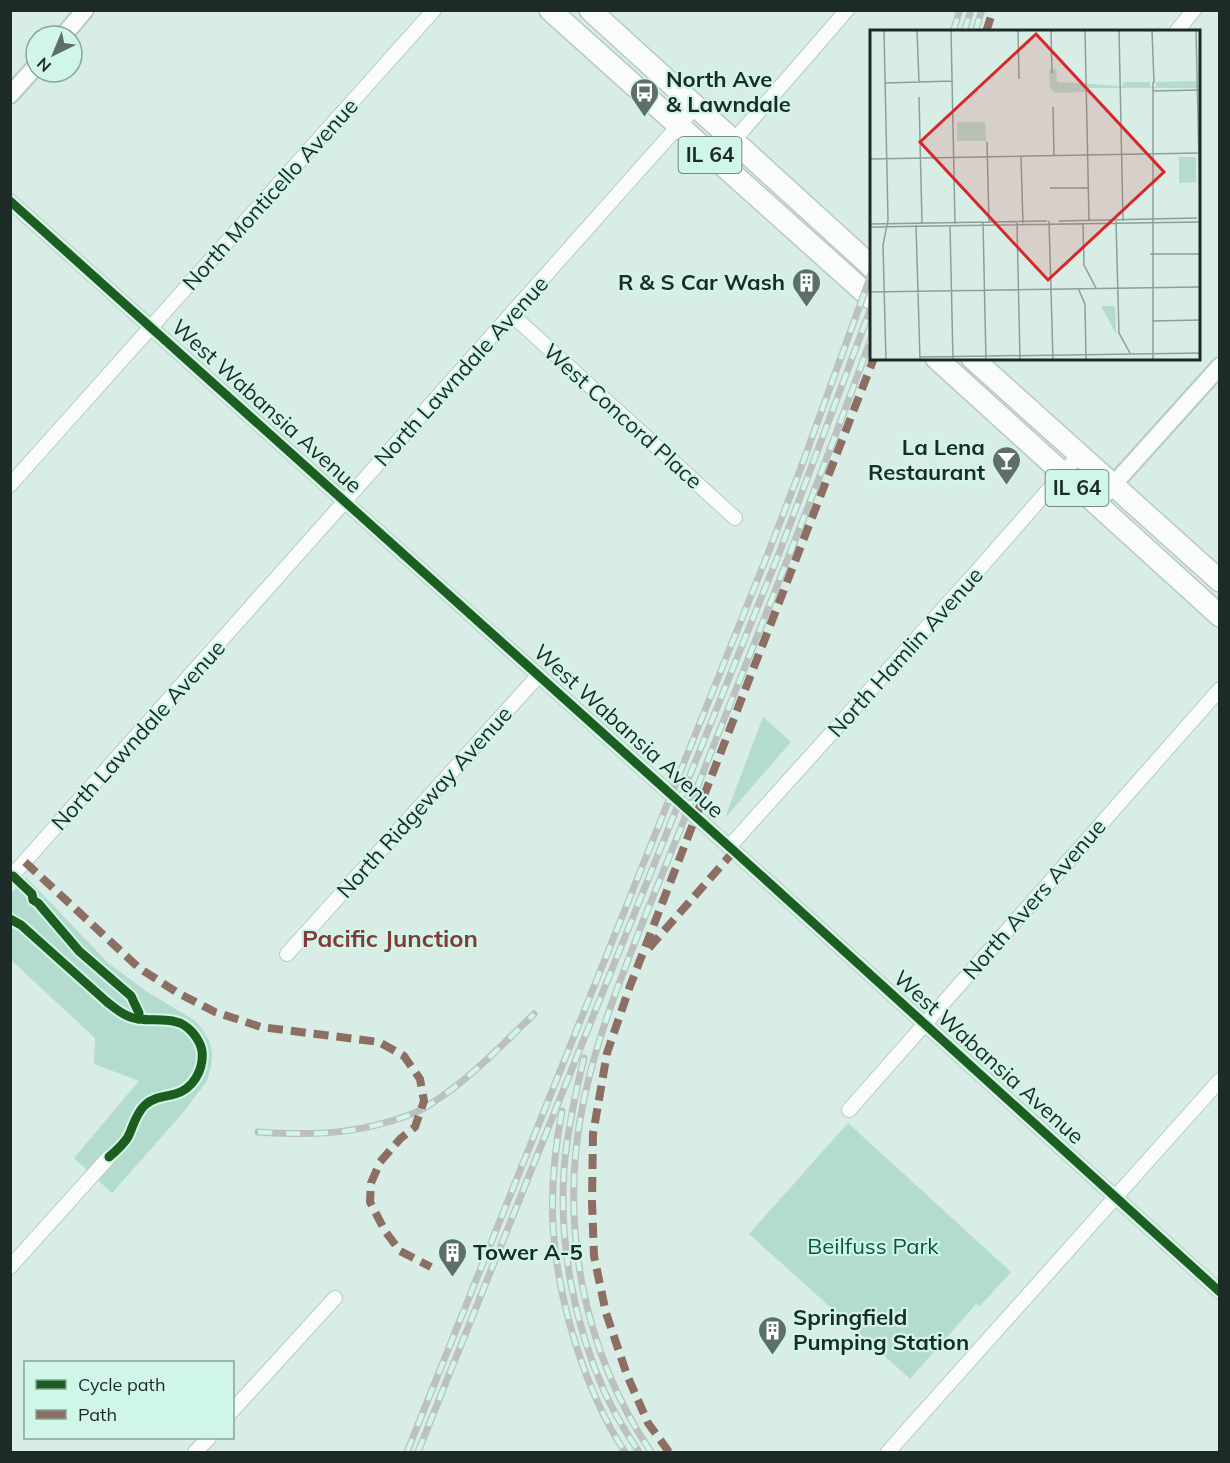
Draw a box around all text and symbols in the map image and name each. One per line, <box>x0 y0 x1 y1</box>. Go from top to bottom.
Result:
north arrow <box>24 24 84 84</box>
inset map <box>870 30 1200 360</box>
text: N <box>33 54 55 76</box>
place label: North Ave & Lawndale <box>666 65 791 118</box>
bus stop icon: North Ave & Lawndale <box>629 76 661 118</box>
street label: North Monticello Avenue <box>176 92 364 296</box>
road number: IL 64 <box>678 137 742 173</box>
building icon: R & S Car Wash <box>790 266 822 308</box>
place label: R & S Car Wash <box>618 268 785 296</box>
street label: North Lawndale Avenue <box>368 270 554 472</box>
street label: West Wabansia Avenue <box>166 313 368 499</box>
street label: West Concord Place <box>538 337 708 495</box>
place label: La Lena Restaurant <box>868 433 985 486</box>
bar icon: La Lena Restaurant <box>990 444 1022 486</box>
road number: IL 64 <box>1046 470 1108 506</box>
street label: North Hamlin Avenue <box>821 561 989 743</box>
street label: North Lawndale Avenue <box>45 634 231 836</box>
street label: West Wabansia Avenue <box>528 638 730 824</box>
street label: North Ridgeway Avenue <box>330 700 518 904</box>
street label: North Avers Avenue <box>956 813 1112 985</box>
district label: Pacific Junction <box>302 923 478 953</box>
street label: West Wabansia Avenue <box>888 964 1090 1150</box>
park label: Beilfuss Park <box>807 1232 939 1260</box>
building icon: Tower A-5 <box>436 1236 468 1278</box>
place label: Tower A-5 <box>473 1238 583 1266</box>
place label: Springfield Pumping Station <box>793 1303 969 1356</box>
building icon: Springfield Pumping Station <box>756 1314 788 1356</box>
legend <box>24 1361 234 1439</box>
text: Cycle path <box>78 1373 165 1396</box>
text: Path <box>78 1403 117 1426</box>

